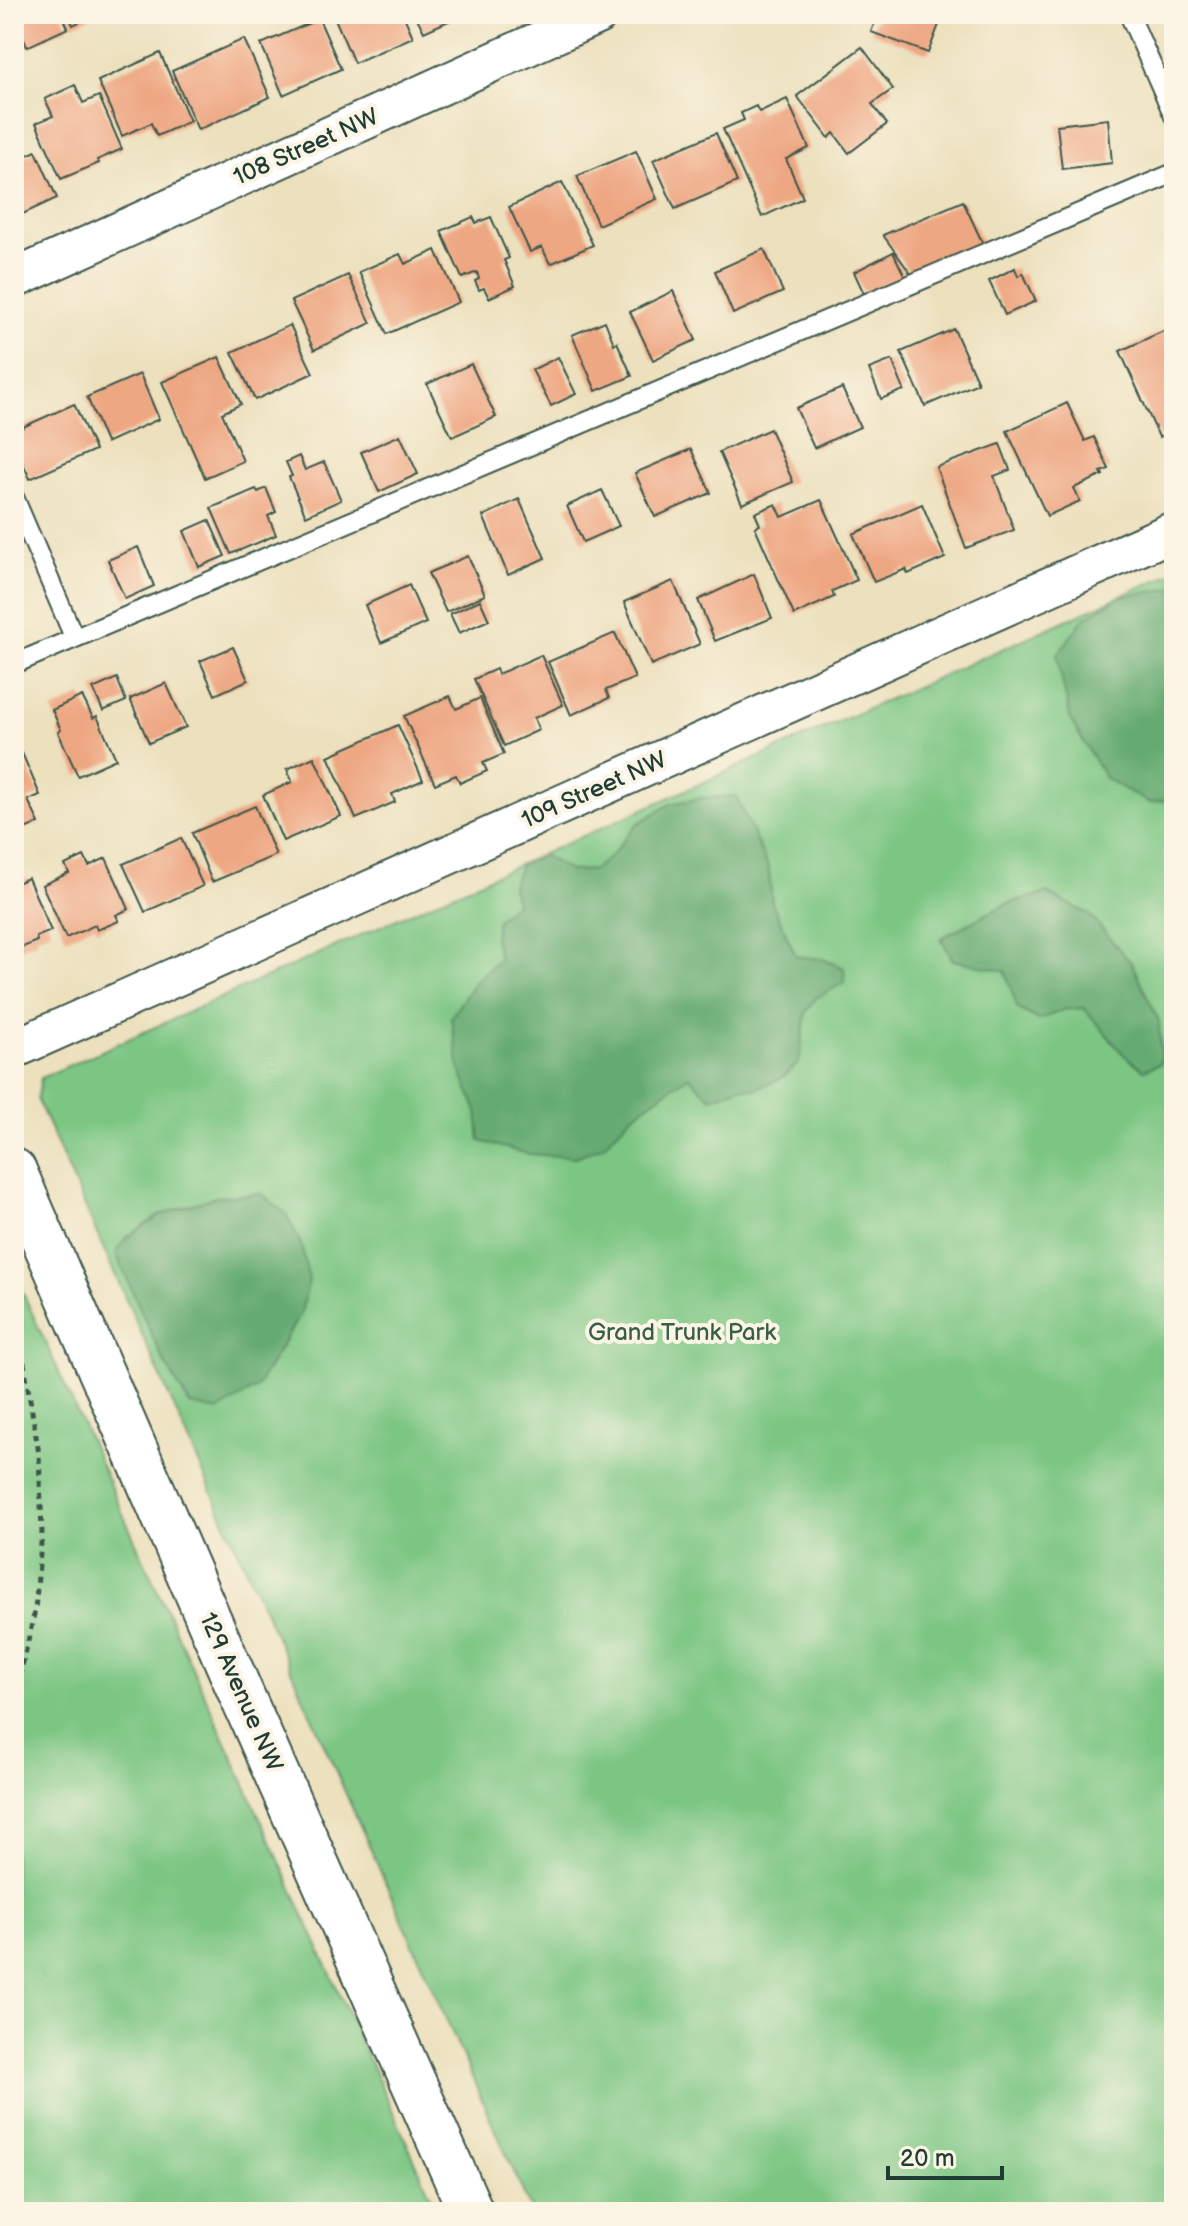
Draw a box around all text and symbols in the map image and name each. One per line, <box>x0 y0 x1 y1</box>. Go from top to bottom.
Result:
street label: 108 Street NW <box>229 102 383 192</box>
street label: 109 Street NW <box>517 745 671 835</box>
park label: Grand Trunk Park <box>588 1318 776 1347</box>
street label: 129 Avenue NW <box>193 1608 289 1776</box>
scale bar <box>888 2130 1002 2180</box>
text: 20 m <box>900 2144 955 2173</box>

